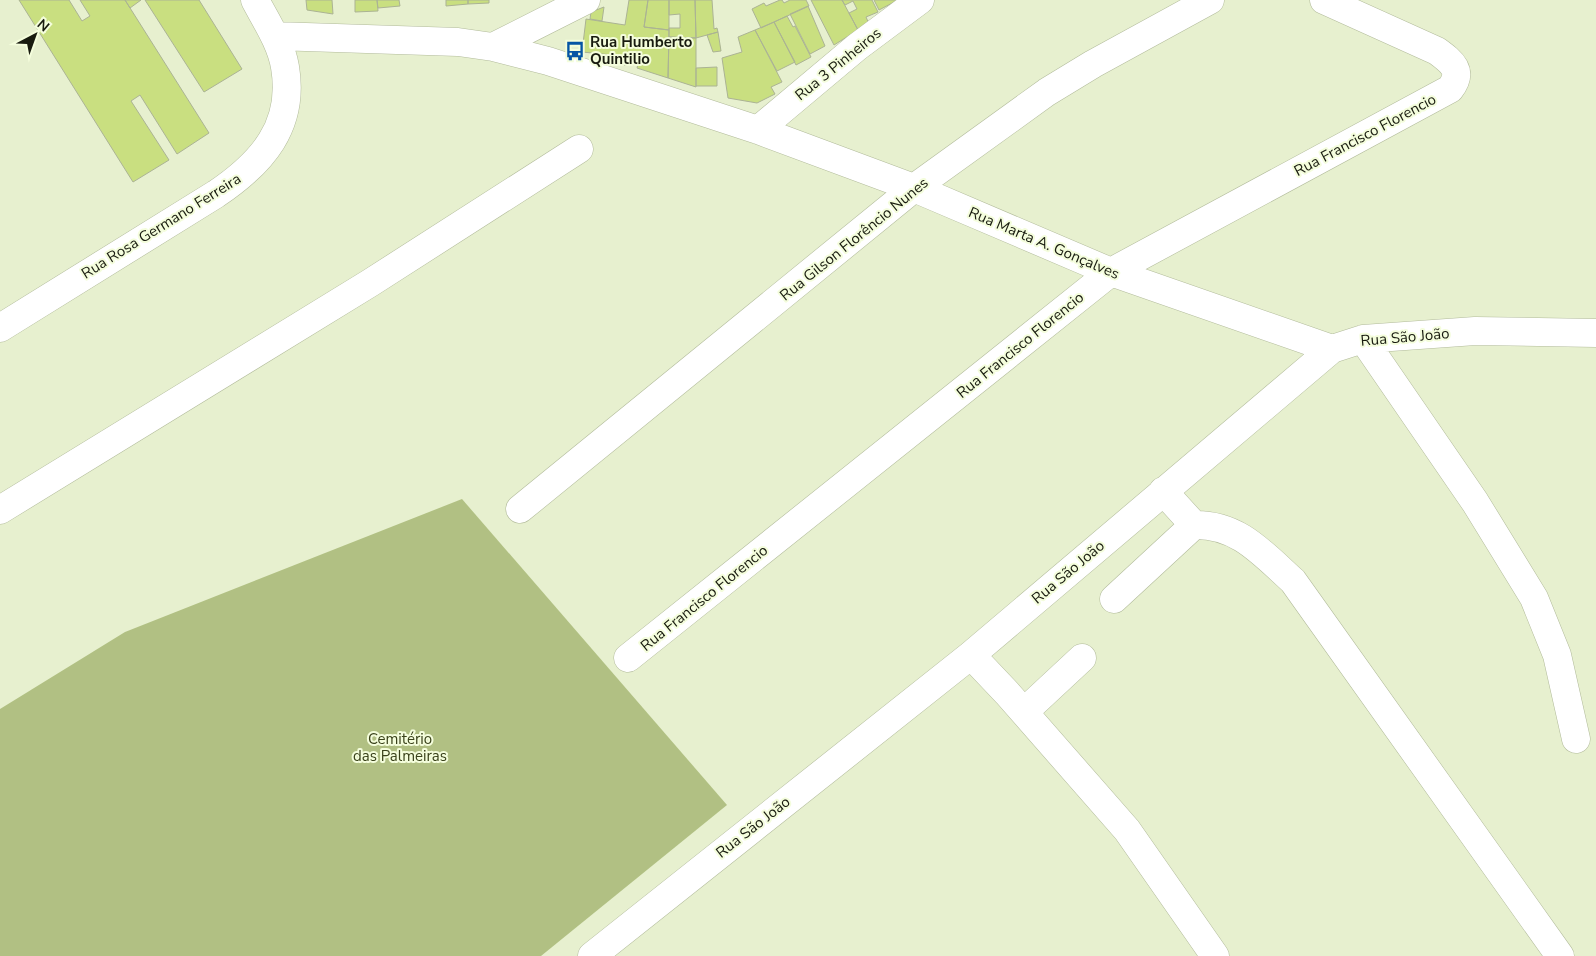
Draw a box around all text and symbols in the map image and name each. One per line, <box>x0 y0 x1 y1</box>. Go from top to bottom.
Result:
north arrow <box>10 10 60 60</box>
text: N <box>33 15 53 36</box>
street label: Rua 3 Pinheiros <box>791 23 885 105</box>
place label: Rua Humberto Quintilio <box>590 32 693 69</box>
bus stop icon: Rua Humberto Quintilio <box>564 40 586 62</box>
street label: Rua Francisco Florencio <box>1290 89 1440 181</box>
street label: Rua Rosa Germano Ferreira <box>77 169 245 283</box>
street label: Rua Gilson Florêncio Nunes <box>776 173 932 305</box>
street label: Rua Marta A. Gonçalves <box>966 202 1122 284</box>
street label: Rua Francisco Florencio <box>952 287 1088 403</box>
street label: Rua São João <box>1360 323 1450 351</box>
street label: Rua São João <box>1027 536 1109 608</box>
street label: Rua Francisco Florencio <box>636 540 772 656</box>
park label: Cemitério das Palmeiras <box>353 729 447 766</box>
street label: Rua São João <box>712 792 794 862</box>

